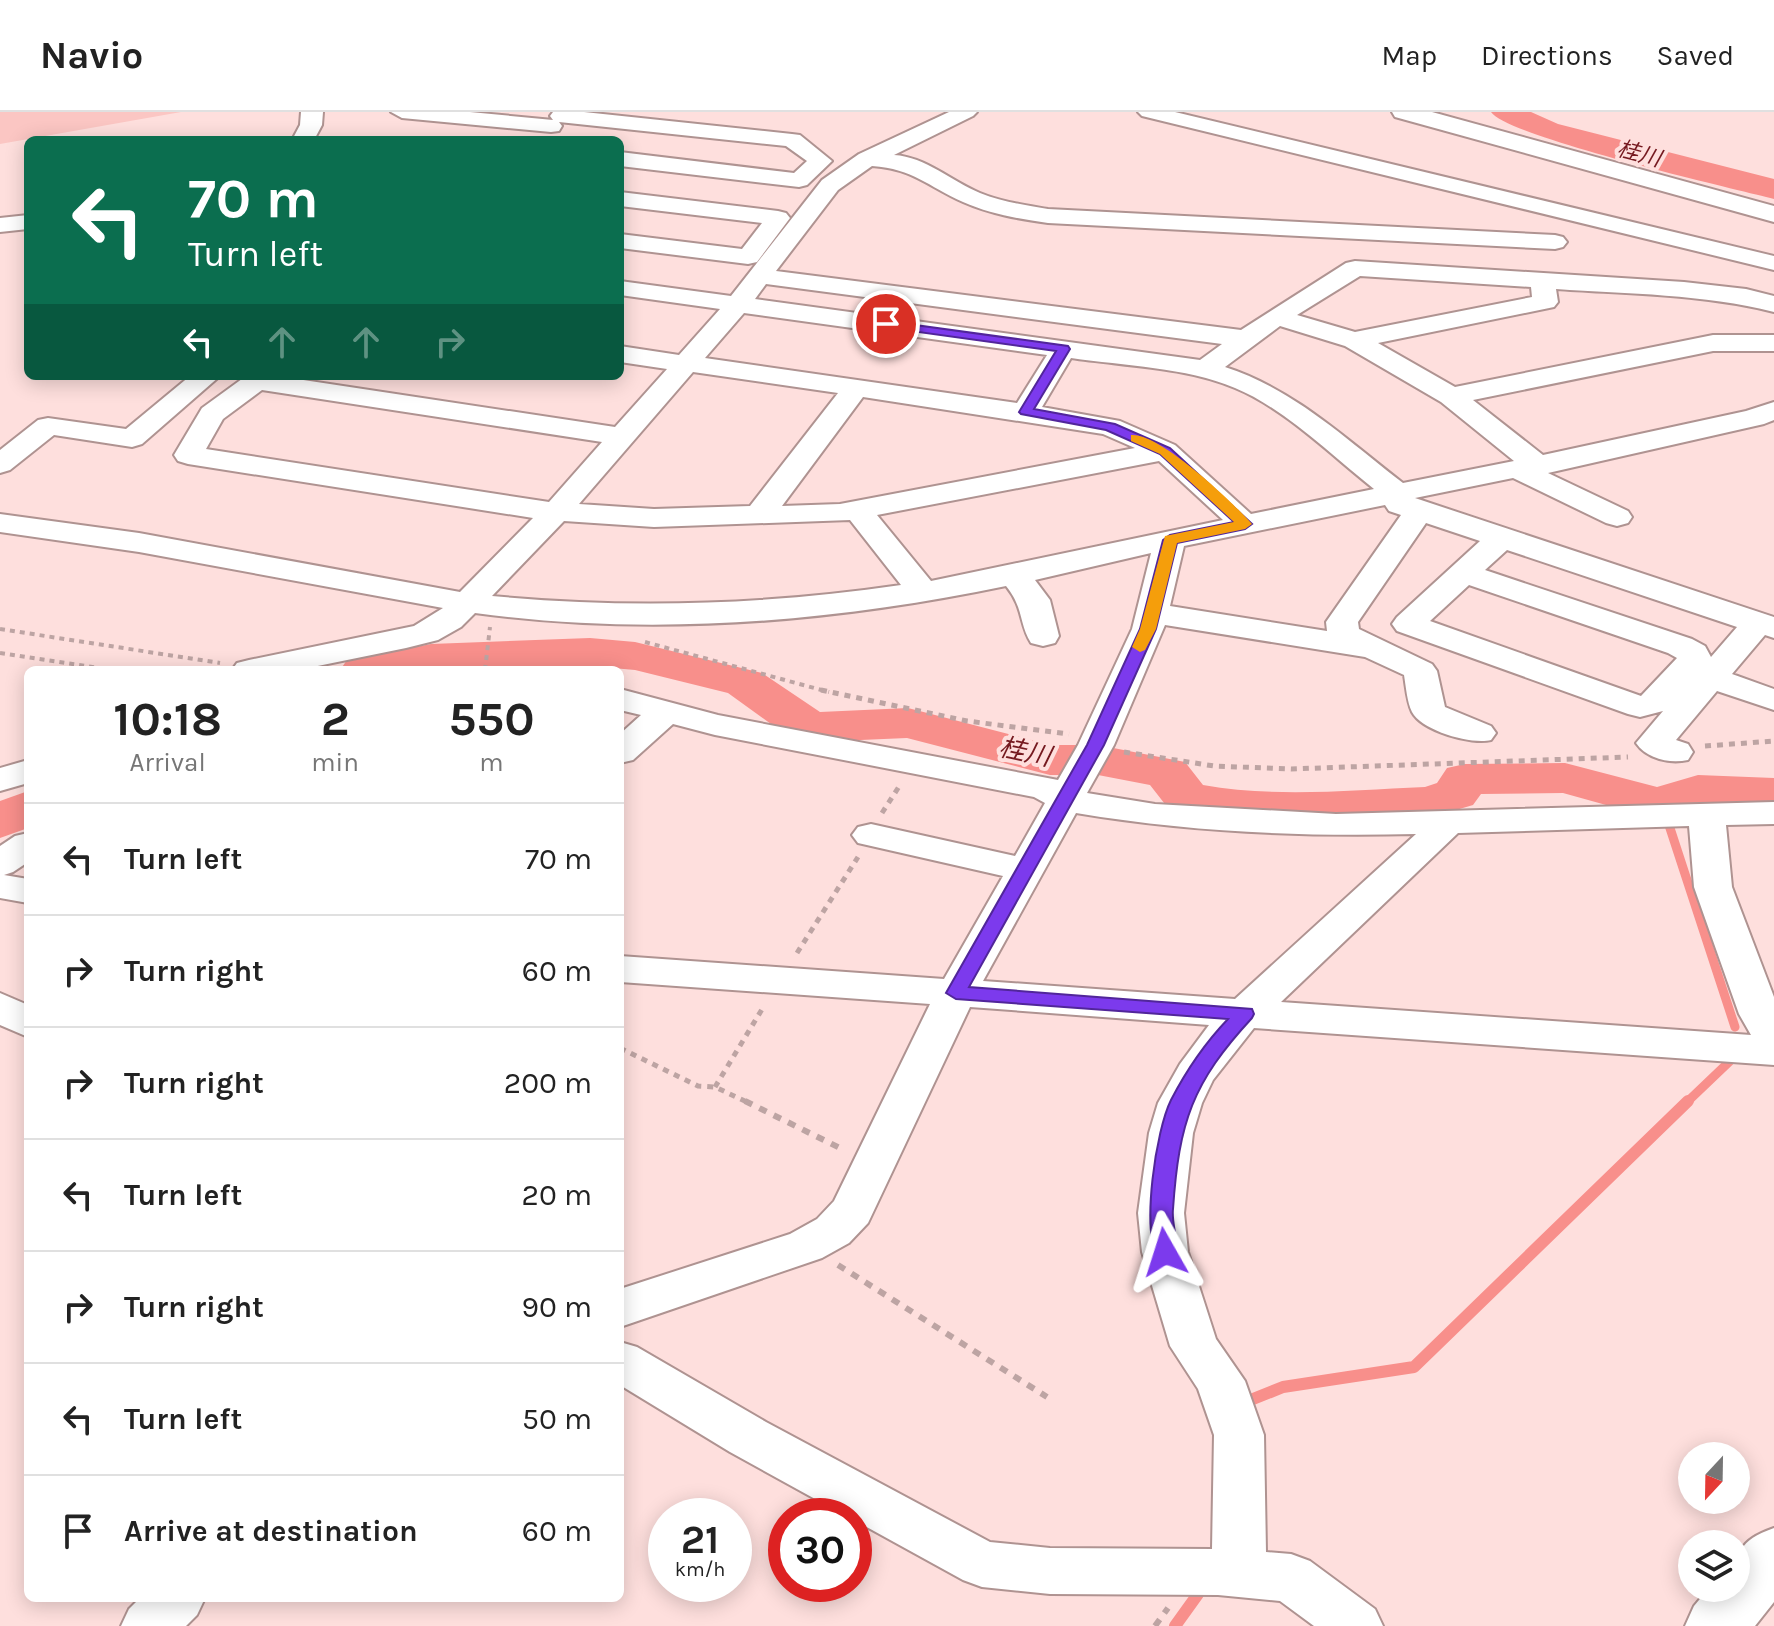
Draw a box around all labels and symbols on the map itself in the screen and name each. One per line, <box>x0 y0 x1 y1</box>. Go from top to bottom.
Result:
water label: 桂川 <box>1614 136 1666 173</box>
pin <box>852 290 920 358</box>
water label: 桂川 <box>996 731 1057 773</box>
position arrow <box>1123 1210 1207 1294</box>
north arrow <box>1678 1442 1750 1514</box>
speed limit sign: 30 <box>768 1498 872 1602</box>

